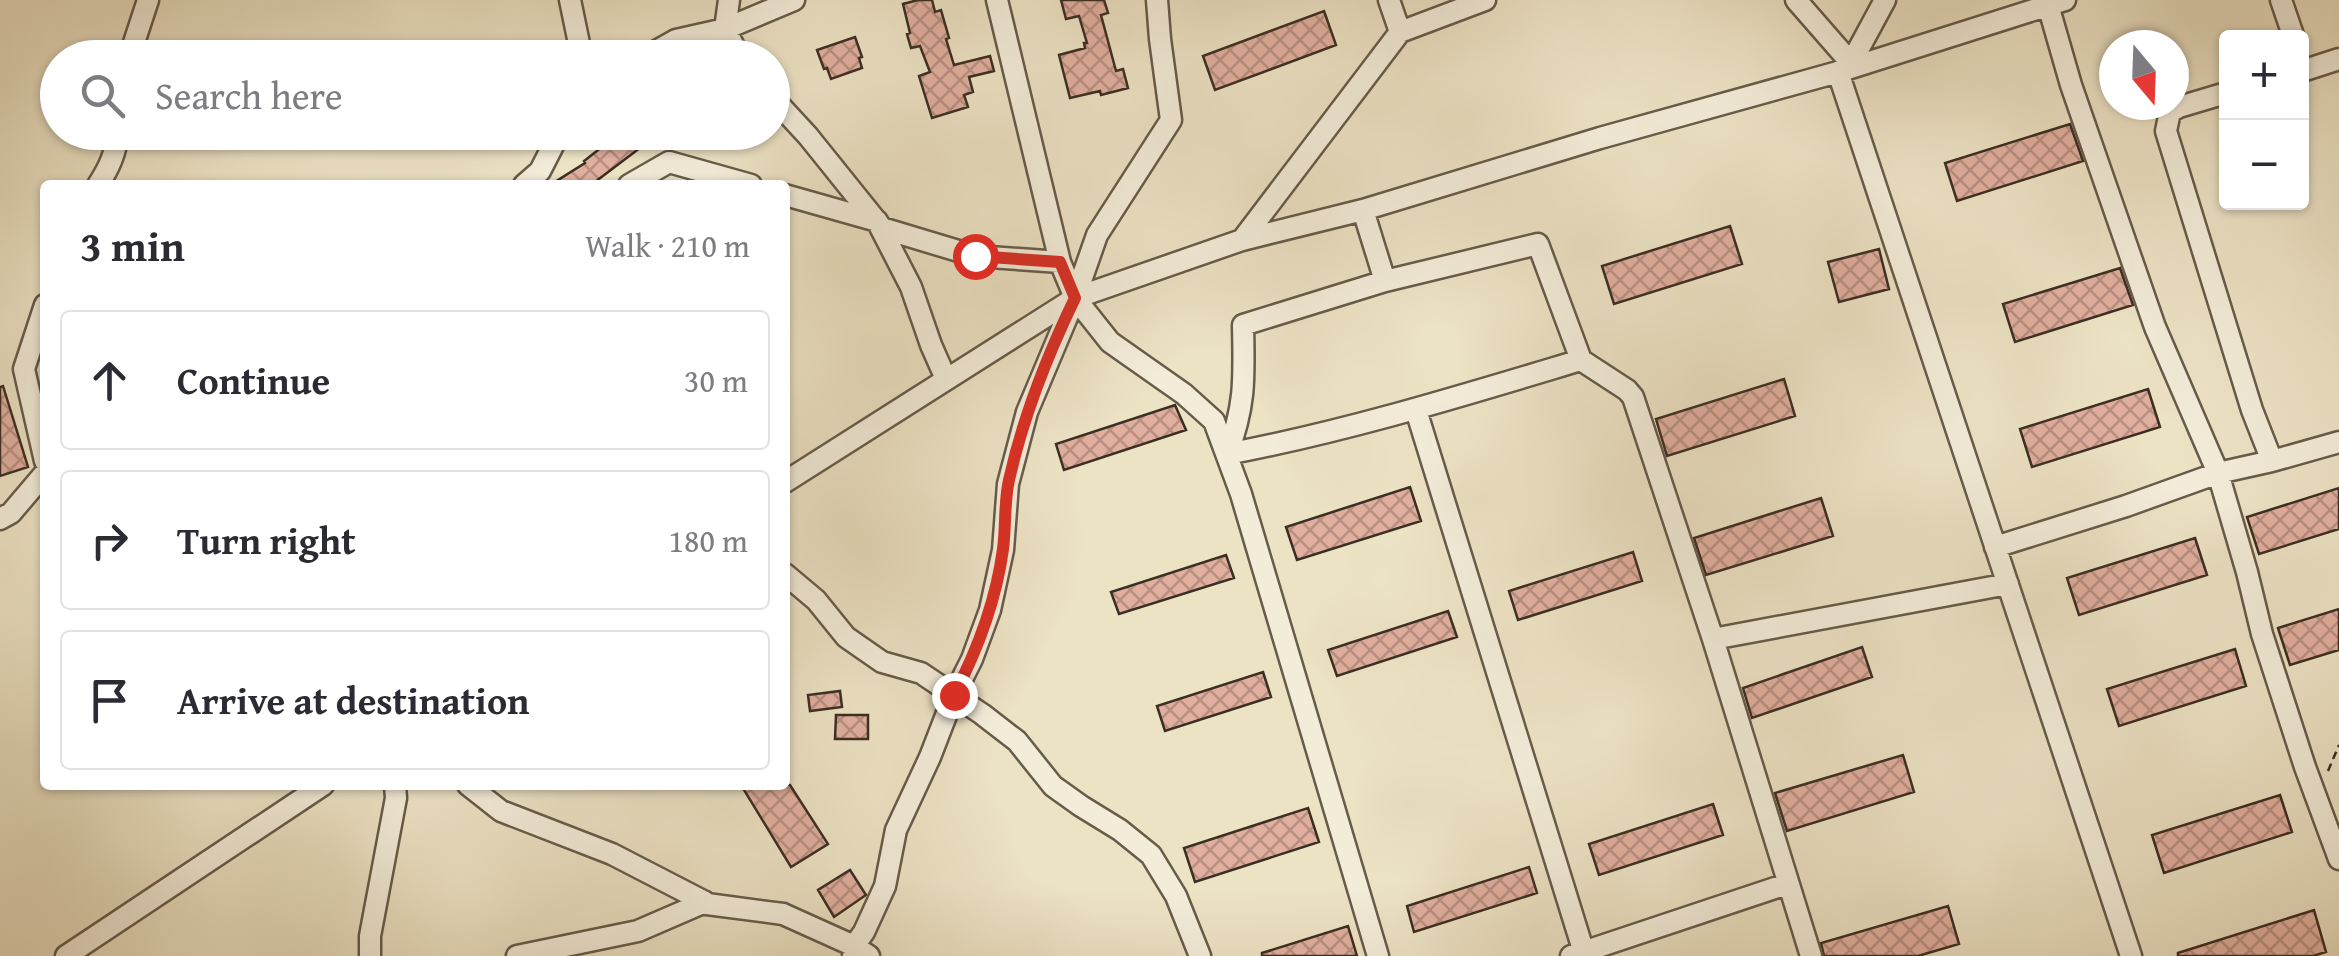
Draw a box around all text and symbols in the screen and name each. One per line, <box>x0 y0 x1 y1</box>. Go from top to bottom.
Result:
north arrow <box>2099 30 2189 120</box>
map controls <box>2219 30 2309 210</box>
button: + <box>2219 30 2309 120</box>
search box <box>40 40 790 150</box>
text: Search here <box>155 67 343 123</box>
icon: search <box>75 68 130 123</box>
button: − <box>2219 120 2309 210</box>
text: 3 min <box>80 215 185 276</box>
text: Walk · 210 m <box>585 222 750 269</box>
route start <box>953 234 999 280</box>
text: Continue <box>177 352 330 408</box>
icon: ahead <box>82 353 137 408</box>
text: 30 m <box>684 357 748 404</box>
text: Turn right <box>177 512 356 568</box>
icon: right <box>82 513 137 568</box>
text: 180 m <box>669 517 748 564</box>
text: Arrive at destination <box>177 672 530 728</box>
icon: arrive <box>82 673 137 728</box>
route end <box>932 673 978 719</box>

